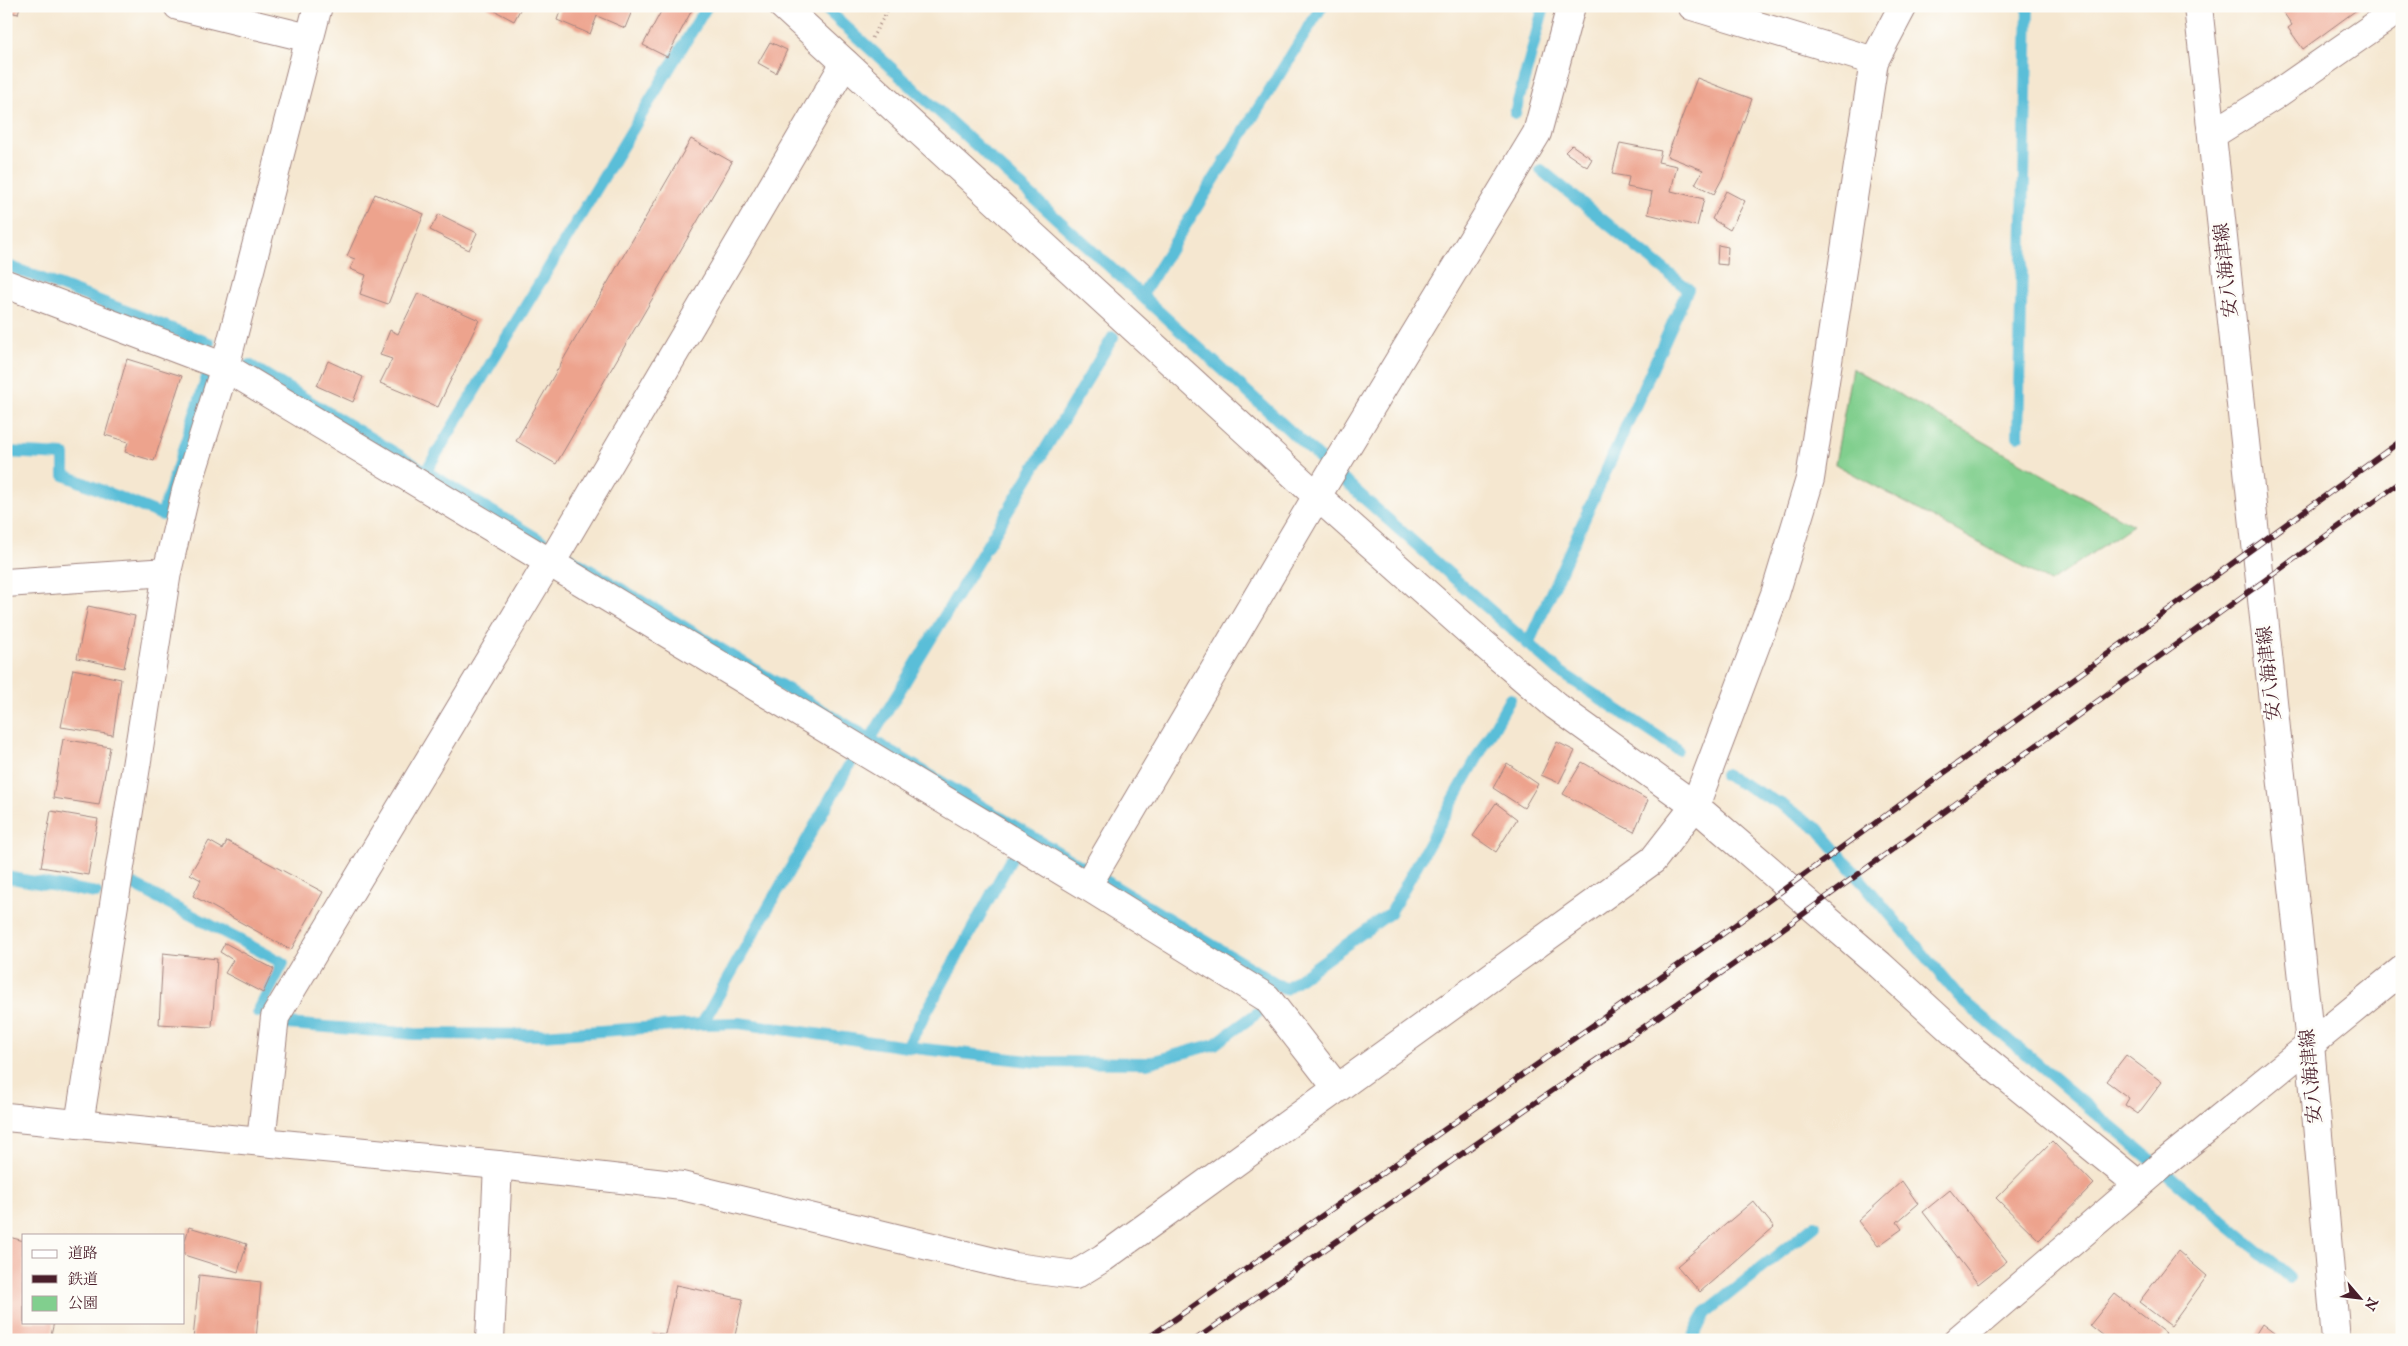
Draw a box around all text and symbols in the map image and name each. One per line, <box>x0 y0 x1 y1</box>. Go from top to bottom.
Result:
street label: 安八海津線 <box>2210 221 2244 319</box>
street label: 安八海津線 <box>2253 624 2287 722</box>
street label: 安八海津線 <box>2296 1028 2328 1124</box>
legend <box>22 1234 185 1324</box>
text: 道路 <box>68 1244 98 1263</box>
text: 鉄道 <box>68 1270 98 1289</box>
north arrow <box>2336 1274 2386 1324</box>
text: N <box>2360 1293 2382 1313</box>
text: 公園 <box>68 1294 98 1313</box>

